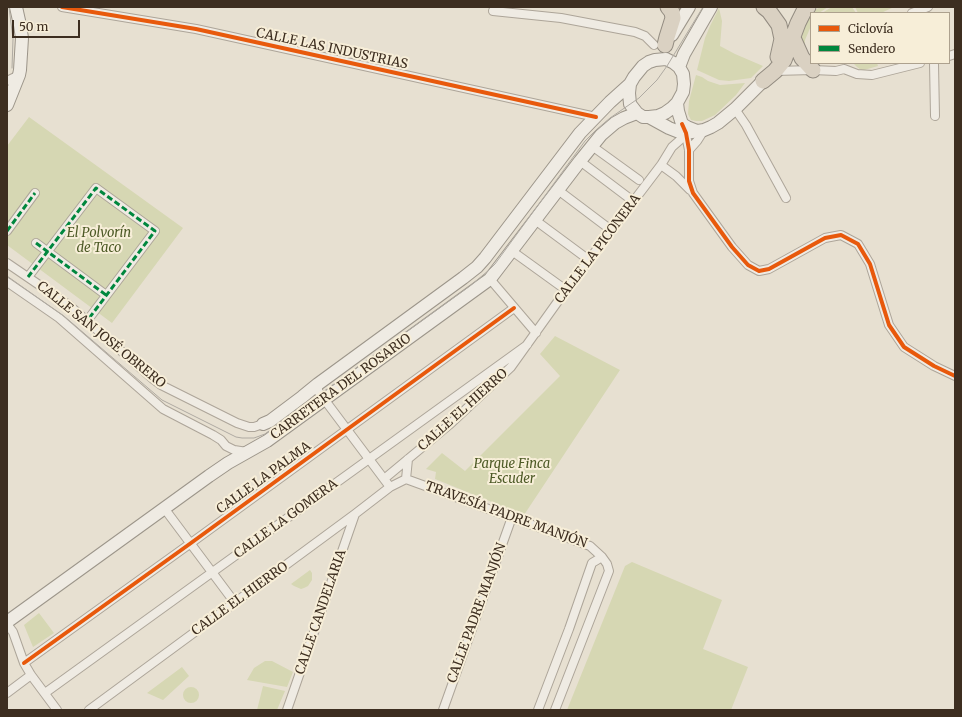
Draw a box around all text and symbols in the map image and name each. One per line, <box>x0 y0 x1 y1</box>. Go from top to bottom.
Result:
scale bar <box>14 12 82 38</box>
legend <box>810 12 950 64</box>
text: 50 m <box>19 19 48 34</box>
text: Ciclovía <box>848 21 893 36</box>
street label: CALLE LAS INDUSTRIAS <box>255 25 409 73</box>
text: Sendero <box>848 41 895 56</box>
street label: CALLE LA PICONERA <box>552 191 644 307</box>
park label: El Polvorín de Taco <box>67 225 131 256</box>
street label: CALLE SAN JOSÉ OBRERO <box>34 278 168 392</box>
street label: CARRETERA DEL ROSARIO <box>268 331 414 443</box>
street label: CALLE EL HIERRO <box>415 366 511 454</box>
street label: CALLE LA PALMA <box>214 439 314 517</box>
park label: Parque Finca Escuder <box>474 456 550 487</box>
street label: CALLE LA GOMERA <box>231 476 341 562</box>
street label: TRAVESÍA PADRE MANJÓN <box>423 478 589 552</box>
street label: CALLE PADRE MANJÓN <box>444 541 510 685</box>
street label: CALLE CANDELARIA <box>292 547 350 677</box>
street label: CALLE EL HIERRO <box>189 559 291 639</box>

